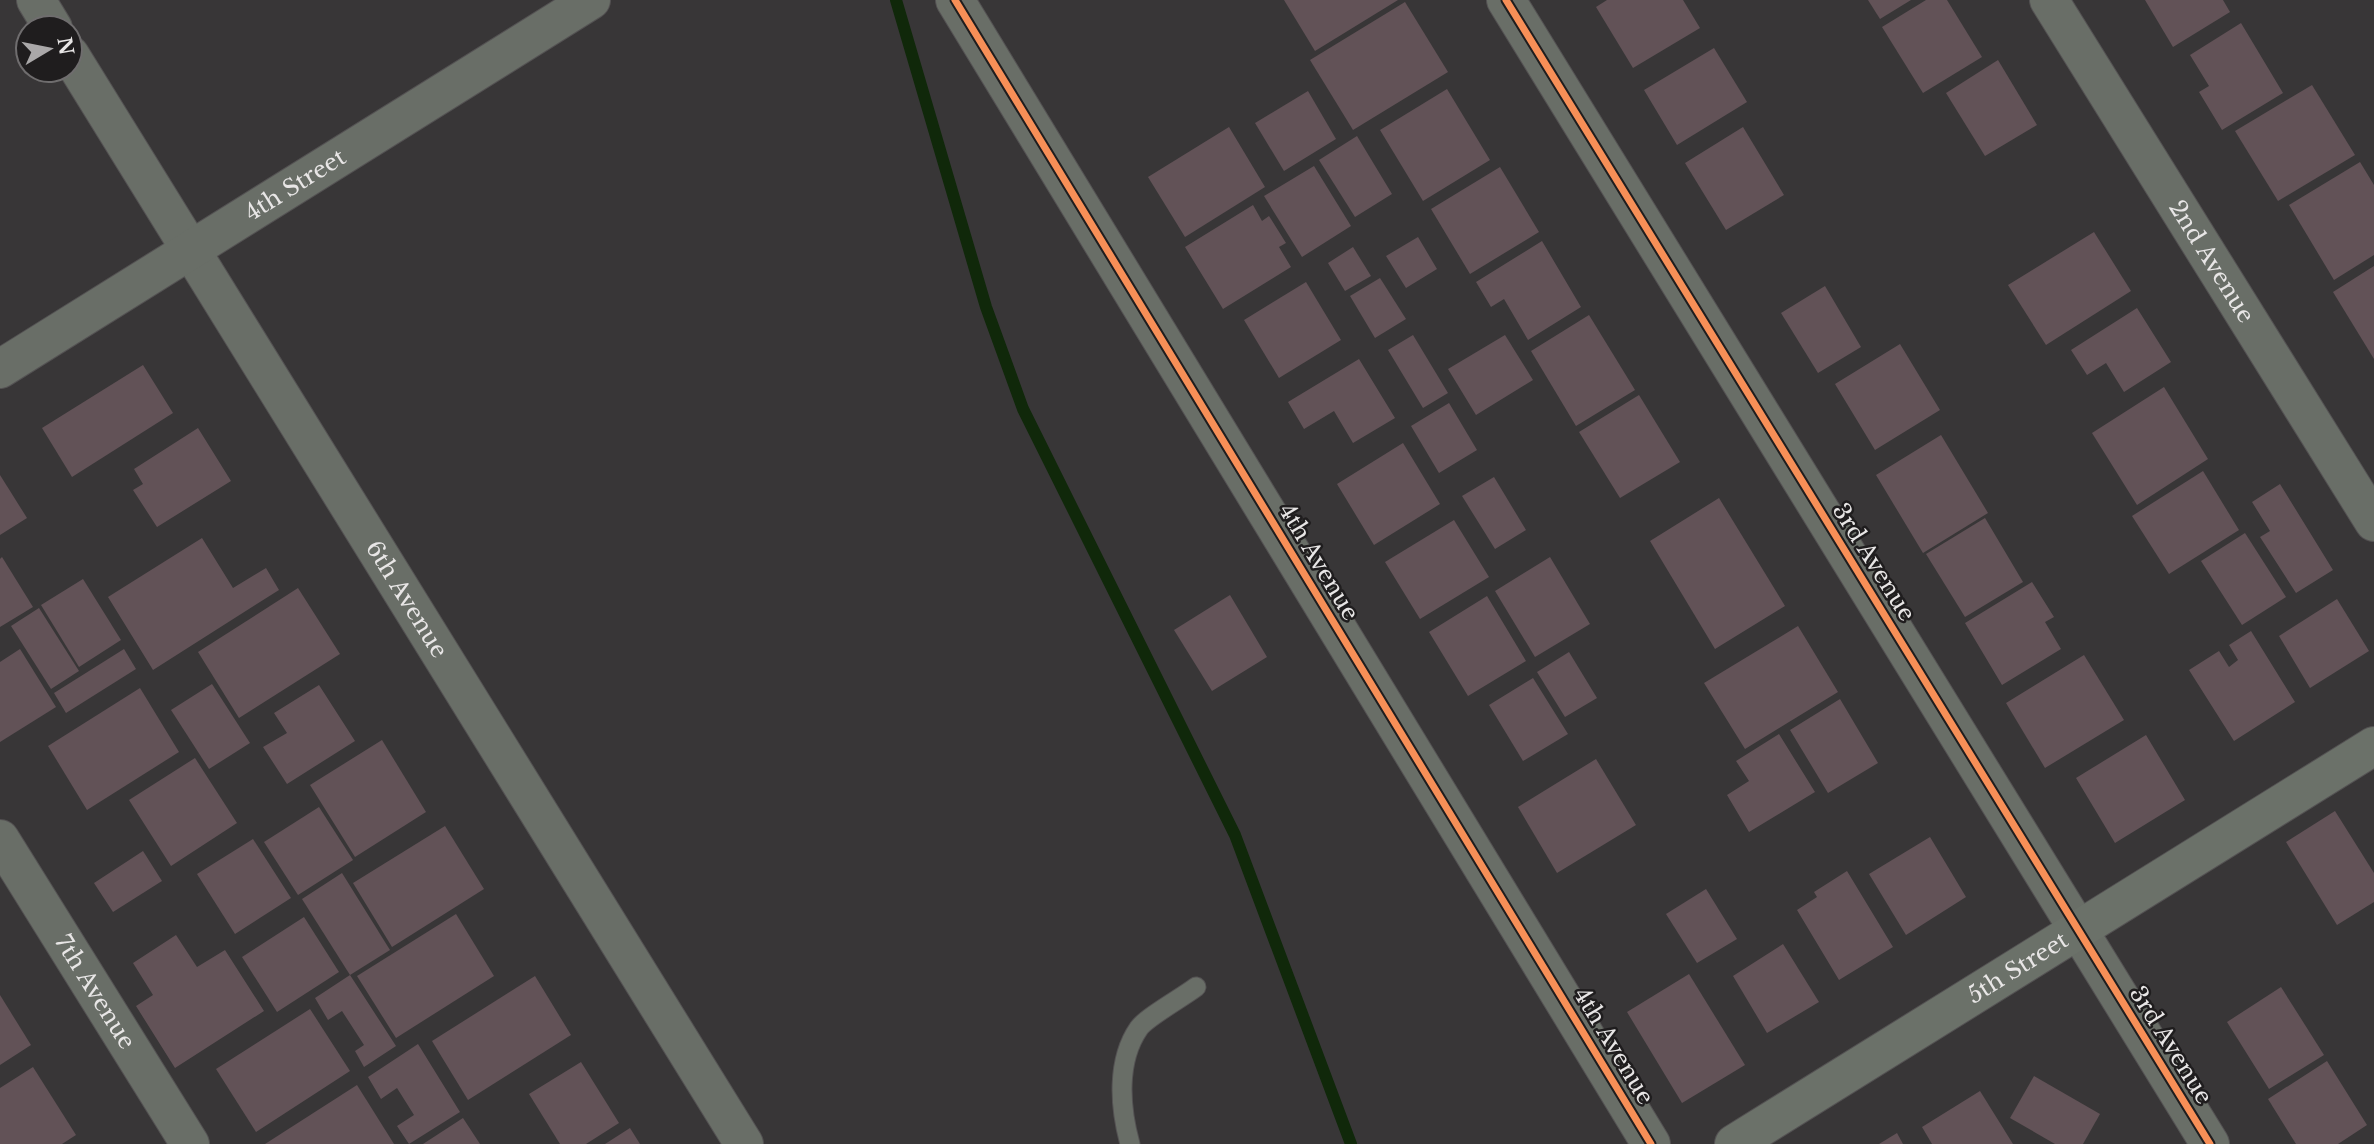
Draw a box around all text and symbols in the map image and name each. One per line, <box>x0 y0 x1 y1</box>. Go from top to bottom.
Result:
north arrow <box>14 14 84 84</box>
text: N <box>52 35 78 57</box>
street label: 4th Street <box>239 143 351 227</box>
street label: 2nd Avenue <box>2163 195 2260 328</box>
street label: 3rd Avenue <box>1827 498 1921 626</box>
street label: 4th Avenue <box>1273 499 1365 625</box>
street label: 6th Avenue <box>360 535 454 663</box>
street label: 5th Street <box>1962 926 2073 1009</box>
street label: 7th Avenue <box>49 929 141 1054</box>
street label: 3rd Avenue <box>2124 981 2218 1109</box>
street label: 4th Avenue <box>1568 983 1660 1109</box>

